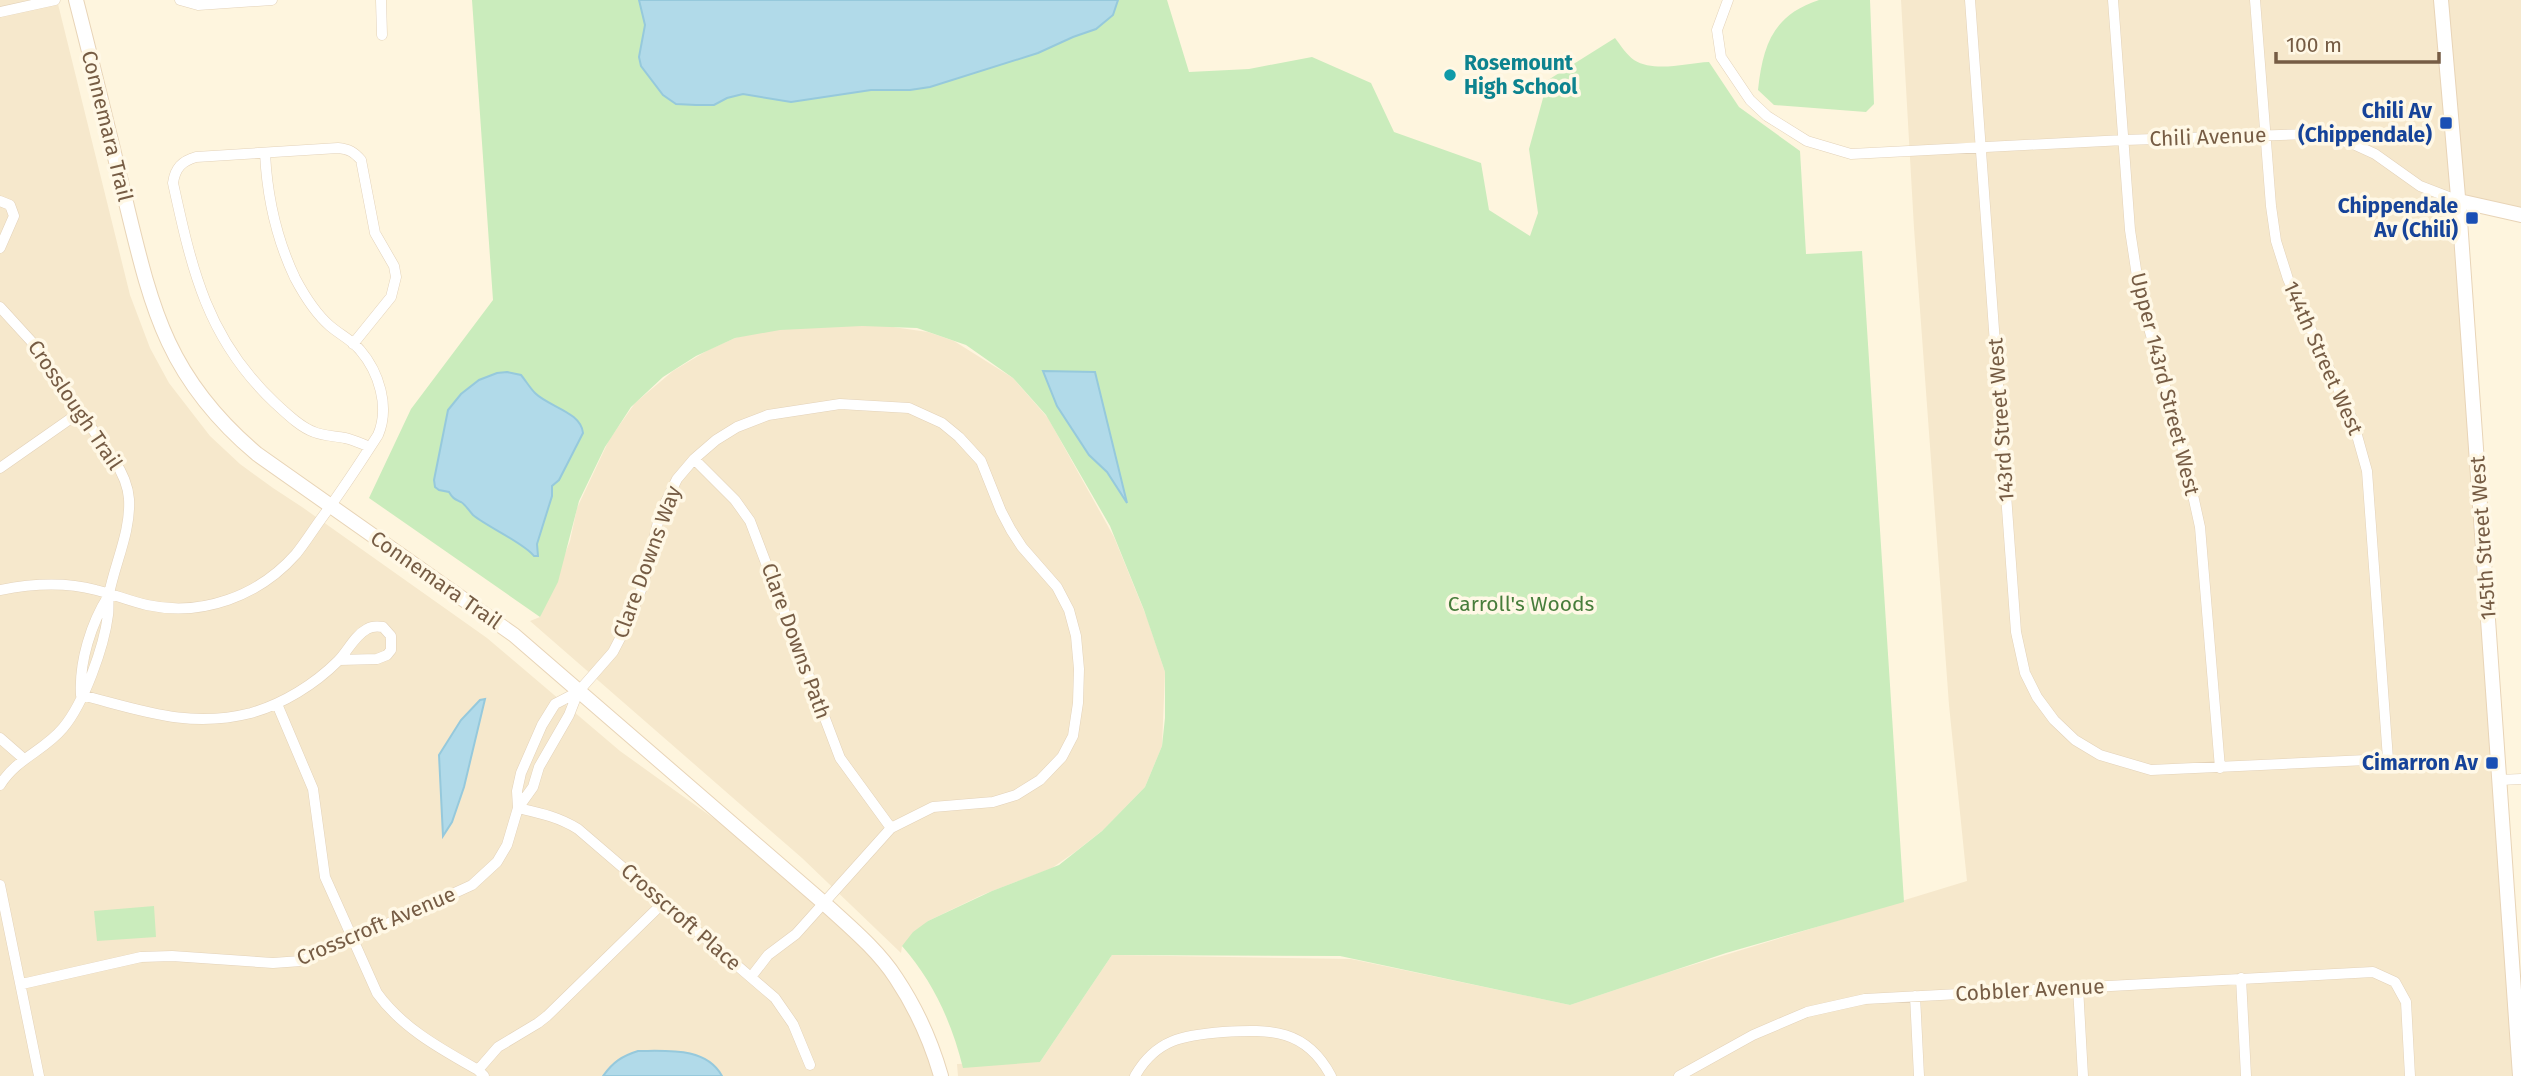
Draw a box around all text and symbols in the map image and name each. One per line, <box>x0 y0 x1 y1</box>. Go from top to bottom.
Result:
scale bar <box>2276 21 2439 65</box>
text: 100 m <box>2286 32 2342 58</box>
street label: Connemara Trail <box>76 48 138 204</box>
place label: Rosemount High School <box>1464 50 1578 100</box>
marker: Rosemount High School <box>1442 67 1458 83</box>
place label: Chili Av (Chippendale) <box>2298 98 2432 148</box>
marker: Chili Av (Chippendale) <box>2438 115 2454 131</box>
street label: Chili Avenue <box>2149 122 2267 152</box>
place label: Chippendale Av (Chili) <box>2338 193 2458 243</box>
marker: Chippendale Av (Chili) <box>2464 210 2480 226</box>
street label: Upper 143rd Street West <box>2125 270 2205 498</box>
street label: 144th Street West <box>2277 277 2369 439</box>
street label: Crosslough Trail <box>22 335 128 475</box>
street label: 143rd Street West <box>1982 337 2020 503</box>
street label: 145th Street West <box>2464 455 2502 621</box>
street label: Clare Downs Way <box>607 482 687 642</box>
street label: Connemara Trail <box>365 525 507 635</box>
street label: Clare Downs Path <box>756 559 836 723</box>
park label: Carroll's Woods <box>1448 591 1594 617</box>
place label: Cimarron Av <box>2362 750 2478 776</box>
marker: Cimarron Av <box>2484 755 2500 771</box>
street label: Crosscroft Place <box>615 858 747 976</box>
street label: Crosscroft Avenue <box>293 881 459 971</box>
street label: Cobbler Avenue <box>1955 973 2105 1007</box>

